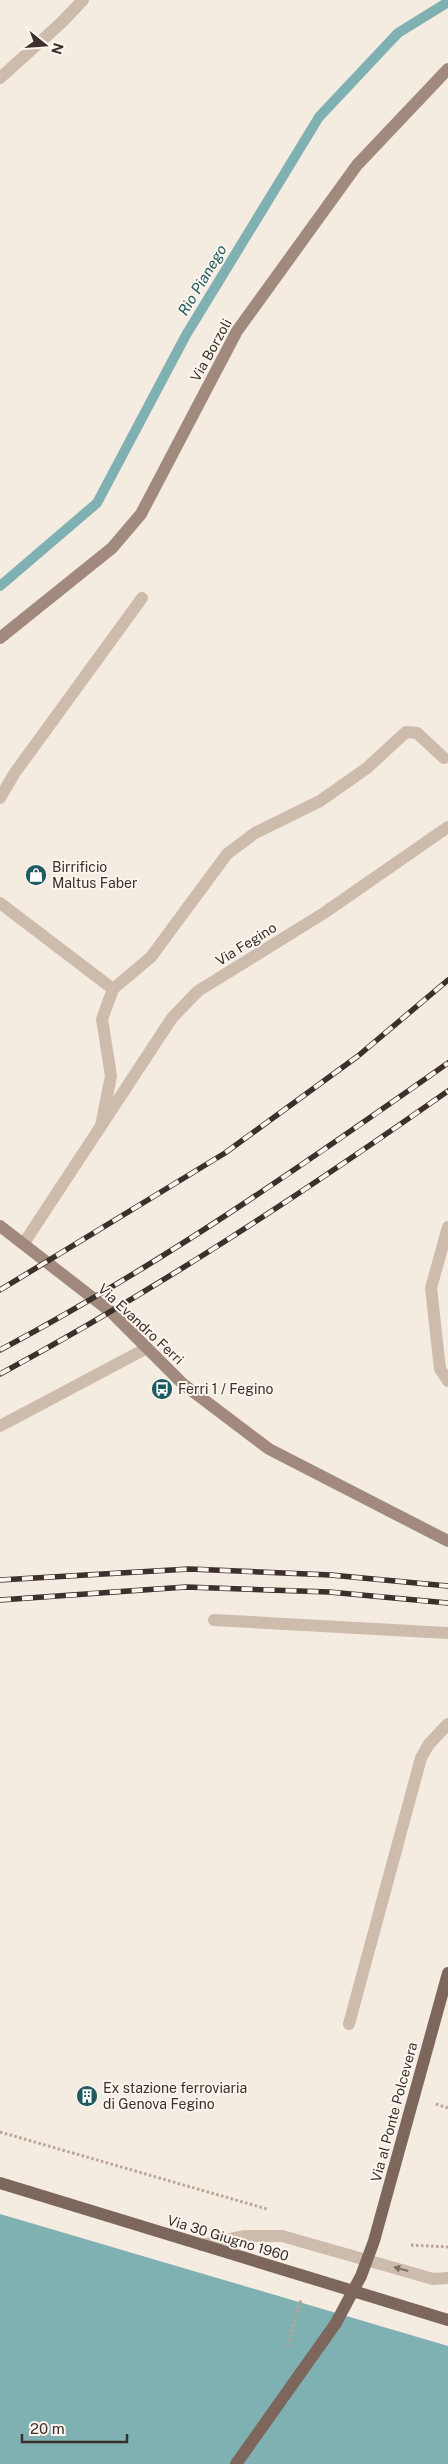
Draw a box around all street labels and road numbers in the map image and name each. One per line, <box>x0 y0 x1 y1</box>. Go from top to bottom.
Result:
street label: Via Borzoli <box>187 316 235 384</box>
street label: Via Fegino <box>213 919 279 969</box>
street label: Via Evandro Ferri <box>95 1280 187 1368</box>
street label: Via al Ponte Polcevera <box>368 2040 420 2184</box>
street label: Via 30 Giugno 1960 <box>165 2212 291 2264</box>

